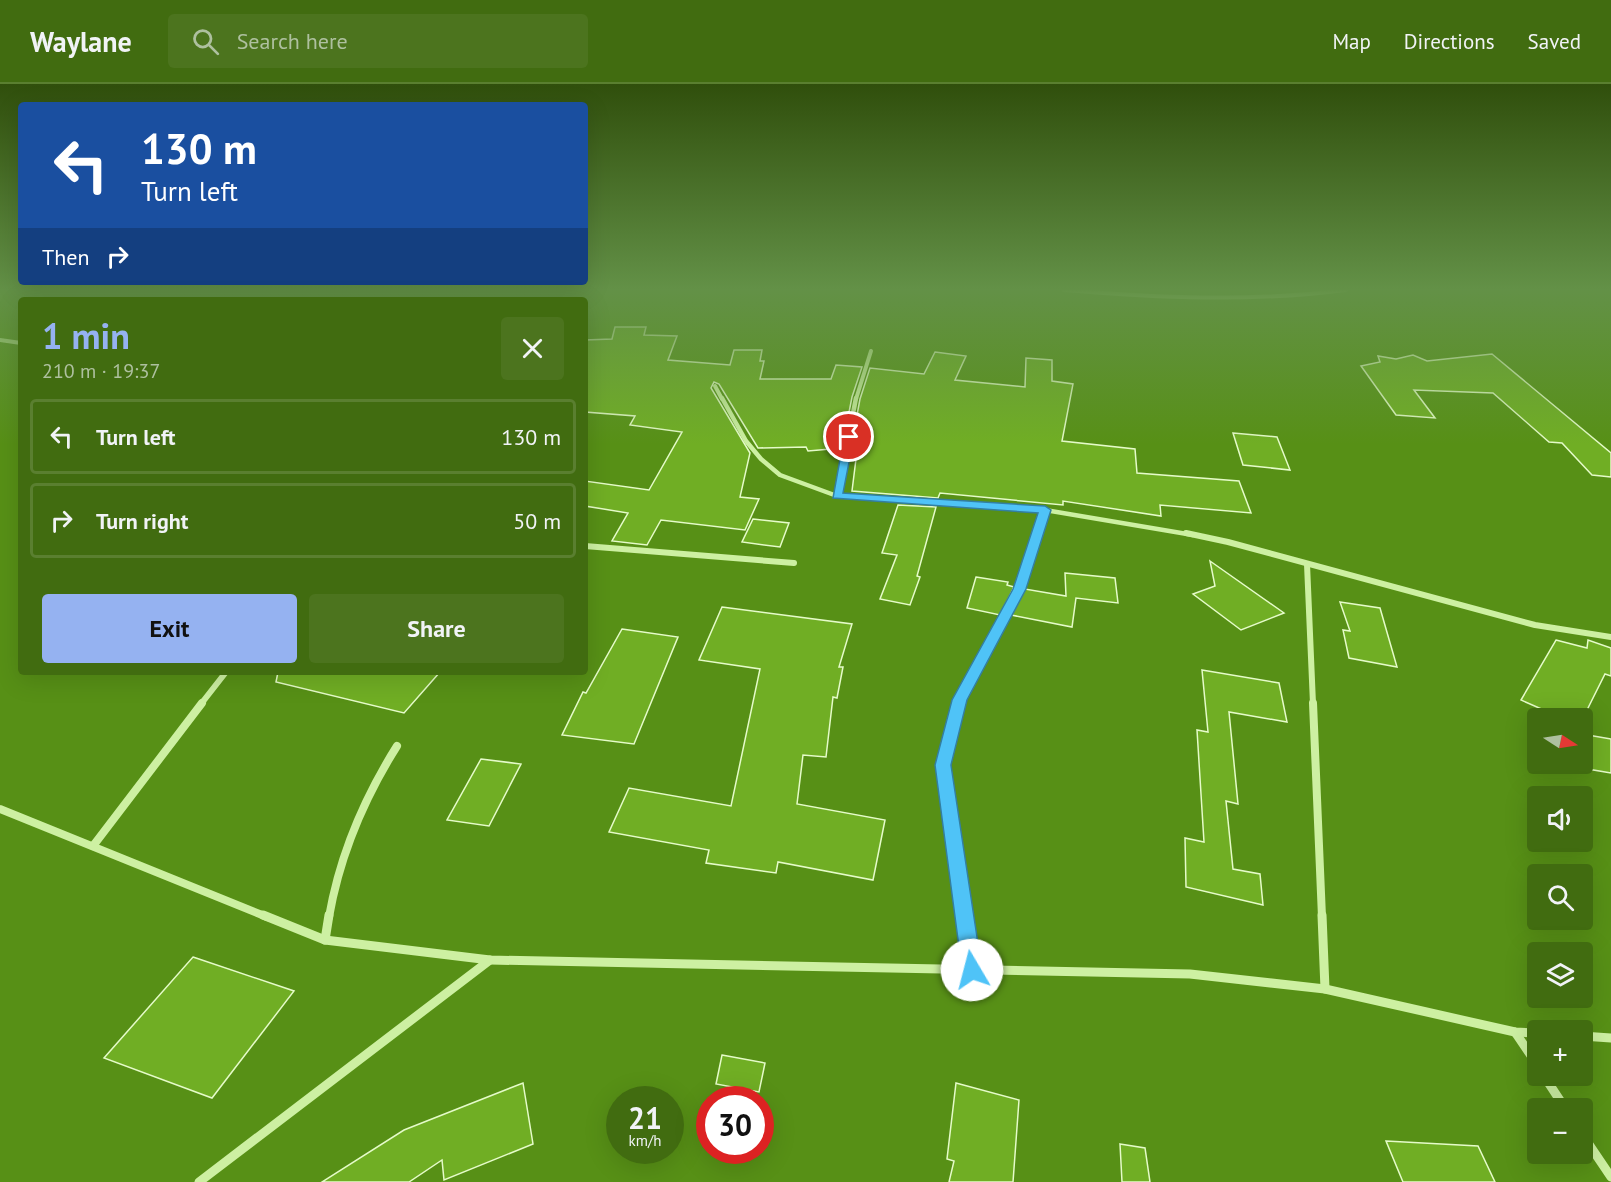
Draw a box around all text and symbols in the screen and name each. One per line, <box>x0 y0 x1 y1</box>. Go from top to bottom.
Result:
search box <box>168 14 588 68</box>
text: Waylane <box>30 23 132 60</box>
icon: search <box>189 25 222 58</box>
text: Search here <box>237 27 348 55</box>
text: Map <box>1332 28 1371 55</box>
text: Directions <box>1404 28 1495 55</box>
text: Saved <box>1528 28 1581 55</box>
text: 130 m <box>141 121 257 176</box>
icon: left <box>42 126 120 204</box>
text: Turn left <box>141 174 238 208</box>
icon: right <box>101 240 134 273</box>
text: Then <box>42 243 89 271</box>
text: 1 min <box>42 312 130 359</box>
button: close <box>501 317 564 380</box>
text: 210 m · 19:37 <box>42 358 160 384</box>
pin <box>823 411 874 462</box>
icon: left <box>45 420 78 453</box>
icon: arrive <box>832 420 865 453</box>
text: Turn left <box>96 423 176 451</box>
text: 130 m <box>501 423 561 451</box>
icon: right <box>45 504 78 537</box>
text: Turn right <box>96 507 188 535</box>
text: 50 m <box>513 507 561 535</box>
button: Exit <box>42 594 297 663</box>
button: Share <box>309 594 564 663</box>
north arrow <box>1527 708 1593 774</box>
map controls <box>1527 708 1593 1164</box>
button: sound <box>1527 786 1593 852</box>
button: search <box>1527 864 1593 930</box>
position arrow <box>940 938 1004 1002</box>
button: layers <box>1527 942 1593 1008</box>
button: + <box>1527 1020 1593 1086</box>
speed limit sign: 30 <box>696 1086 774 1164</box>
text: 21 <box>628 1098 662 1137</box>
button: − <box>1527 1098 1593 1164</box>
text: km/h <box>629 1131 661 1150</box>

